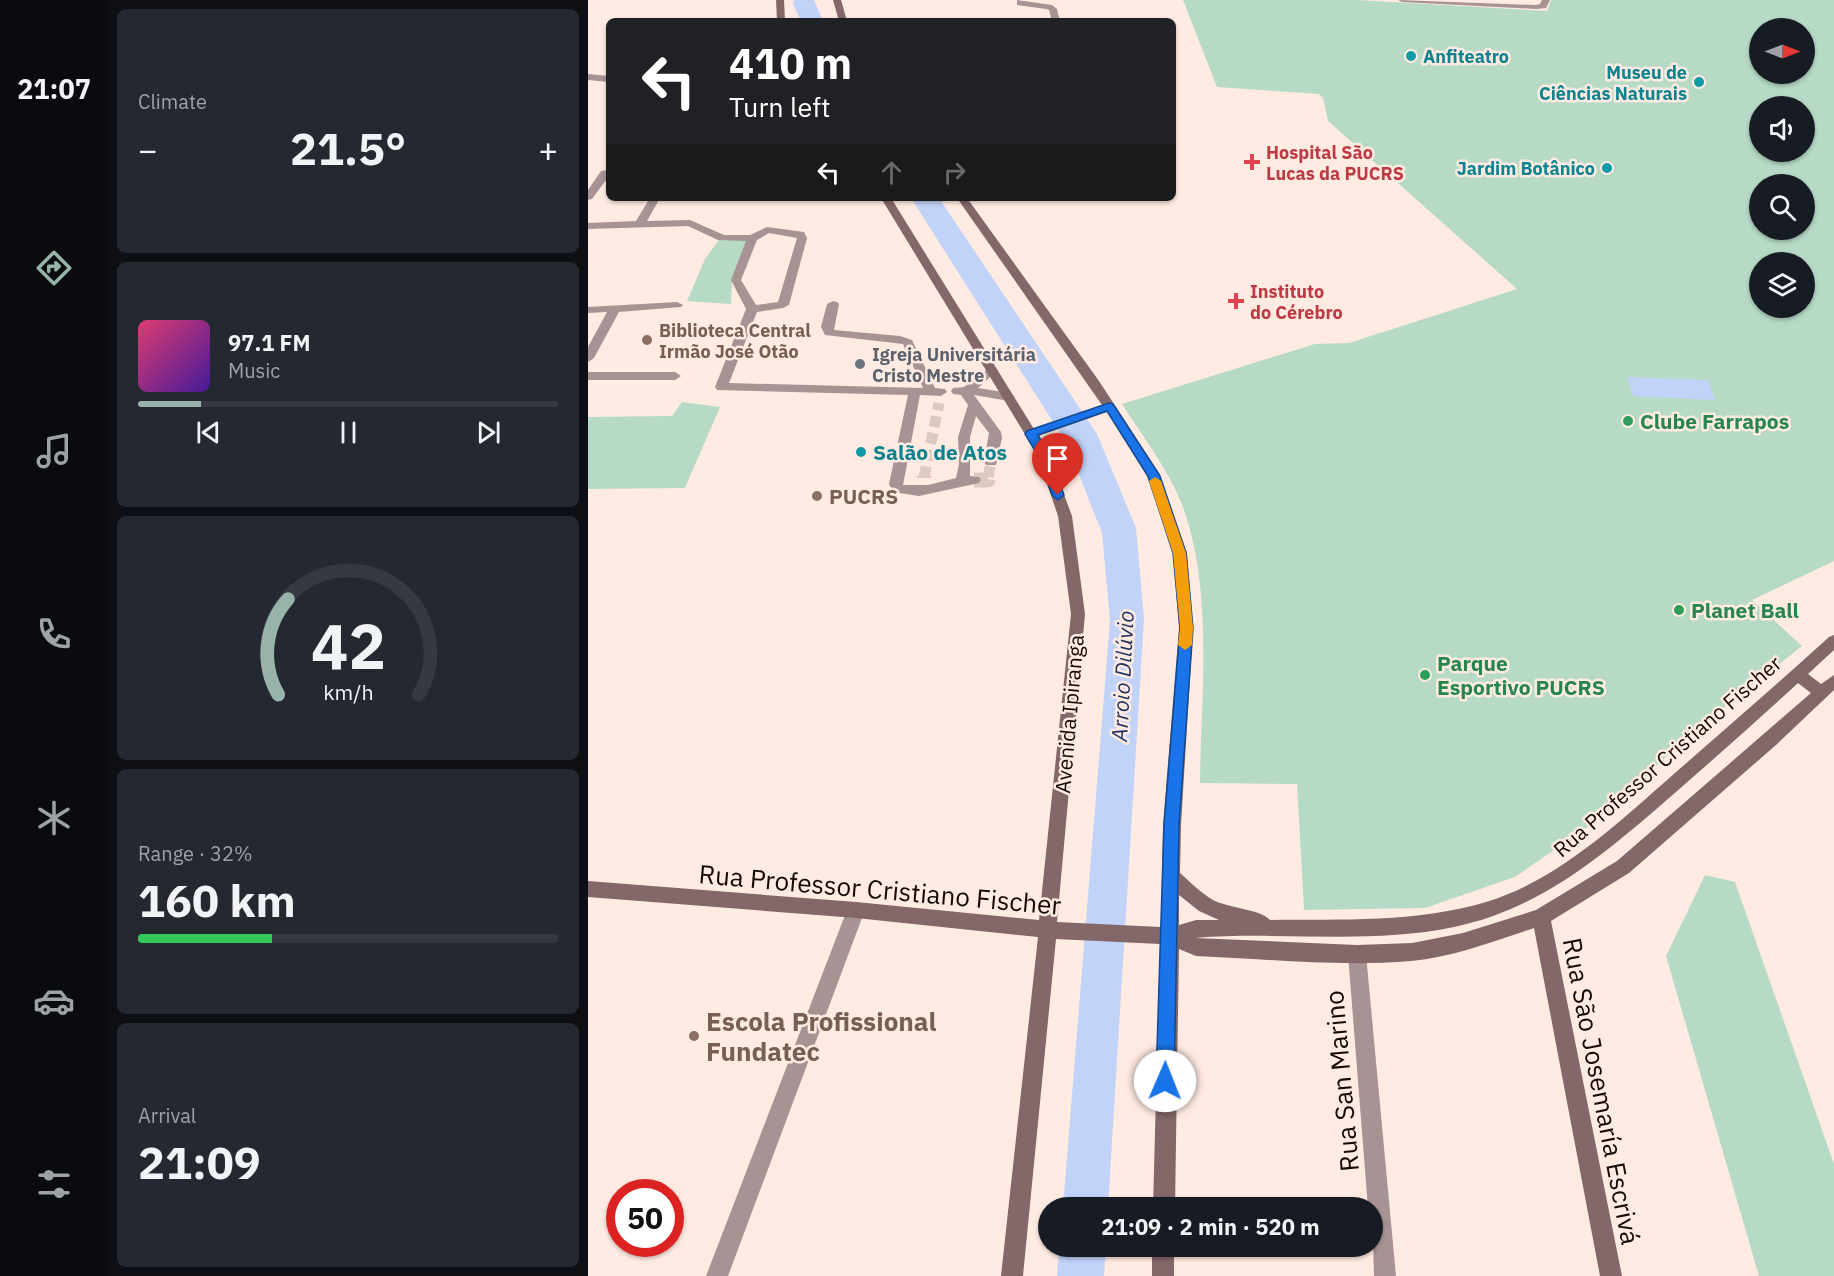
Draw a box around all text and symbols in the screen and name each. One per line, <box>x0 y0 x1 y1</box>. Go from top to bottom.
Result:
north arrow <box>1749 18 1815 84</box>
map controls <box>1749 18 1815 318</box>
text: 410 m <box>729 36 852 91</box>
icon: left <box>630 42 708 120</box>
place label: Anfiteatro <box>1423 45 1509 68</box>
marker: Anfiteatro <box>1404 49 1418 63</box>
place label: Museu de Ciências Naturais <box>1539 61 1687 105</box>
text: 21:07 <box>17 71 91 106</box>
marker: Museu de Ciências Naturais <box>1692 75 1706 89</box>
text: Climate <box>138 88 207 115</box>
text: Turn left <box>729 89 830 124</box>
button: sound <box>1749 96 1815 162</box>
text: 21.5° <box>290 119 406 177</box>
text: − <box>138 128 158 171</box>
text: + <box>538 128 558 171</box>
place label: Hospital São Lucas da PUCRS <box>1266 141 1404 185</box>
marker: Hospital São Lucas da PUCRS <box>1243 153 1261 171</box>
icon: left <box>812 156 845 189</box>
icon: ahead <box>875 156 908 189</box>
icon: right <box>938 156 971 189</box>
place label: Jardim Botânico <box>1457 157 1595 180</box>
marker: Jardim Botânico <box>1600 161 1614 175</box>
button: search <box>1749 174 1815 240</box>
icon: directions <box>33 247 75 289</box>
button: layers <box>1749 252 1815 318</box>
place label: Instituto do Cérebro <box>1250 280 1343 324</box>
marker: Instituto do Cérebro <box>1227 292 1245 310</box>
place label: Biblioteca Central Irmão José Otão <box>659 319 811 363</box>
text: 97.1 FM <box>228 328 311 357</box>
marker: Biblioteca Central Irmão José Otão <box>640 333 654 347</box>
place label: Igreja Universitária Cristo Mestre <box>872 343 1036 387</box>
text: Music <box>228 357 280 384</box>
marker: Igreja Universitária Cristo Mestre <box>853 357 867 371</box>
place label: Clube Farrapos <box>1640 407 1789 435</box>
marker: Clube Farrapos <box>1621 414 1635 428</box>
icon: previous <box>192 416 225 449</box>
icon: pause <box>332 416 365 449</box>
icon: next <box>472 416 505 449</box>
icon: music <box>33 430 75 472</box>
pin <box>1032 433 1083 495</box>
place label: Salão de Atos <box>873 438 1007 466</box>
icon: arrive <box>1041 442 1074 475</box>
marker: Salão de Atos <box>854 445 868 459</box>
place label: PUCRS <box>829 482 898 510</box>
marker: PUCRS <box>810 489 824 503</box>
place label: Planet Ball <box>1691 596 1799 624</box>
marker: Planet Ball <box>1672 603 1686 617</box>
text: 42 <box>311 605 385 686</box>
water label: Arroio Dilúvio <box>1104 610 1140 743</box>
icon: phone <box>33 613 75 655</box>
street label: Avenida Ipiranga <box>1048 634 1090 794</box>
place label: Parque Esportivo PUCRS <box>1437 649 1605 701</box>
street label: Rua Professor Cristiano Fischer <box>1547 649 1787 863</box>
marker: Parque Esportivo PUCRS <box>1418 668 1432 682</box>
text: km/h <box>323 678 373 706</box>
icon: climate <box>33 797 75 839</box>
text: Range · 32% <box>138 840 253 867</box>
street label: Rua Professor Cristiano Fischer <box>697 856 1063 922</box>
text: 160 km <box>138 871 296 929</box>
street label: Rua São Josemaría Escrivá <box>1556 935 1648 1247</box>
icon: car <box>33 980 75 1022</box>
street label: Rua San Marino <box>1316 989 1366 1173</box>
place label: Escola Profissional Fundatec <box>706 1004 937 1068</box>
marker: Escola Profissional Fundatec <box>687 1029 701 1043</box>
position arrow <box>1133 1049 1197 1113</box>
text: Arrival <box>138 1102 196 1129</box>
text: 21:09 <box>138 1133 261 1191</box>
icon: filters <box>33 1163 75 1205</box>
speed limit sign: 50 <box>606 1179 684 1257</box>
text: 21:09 · 2 min · 520 m <box>1101 1212 1320 1241</box>

